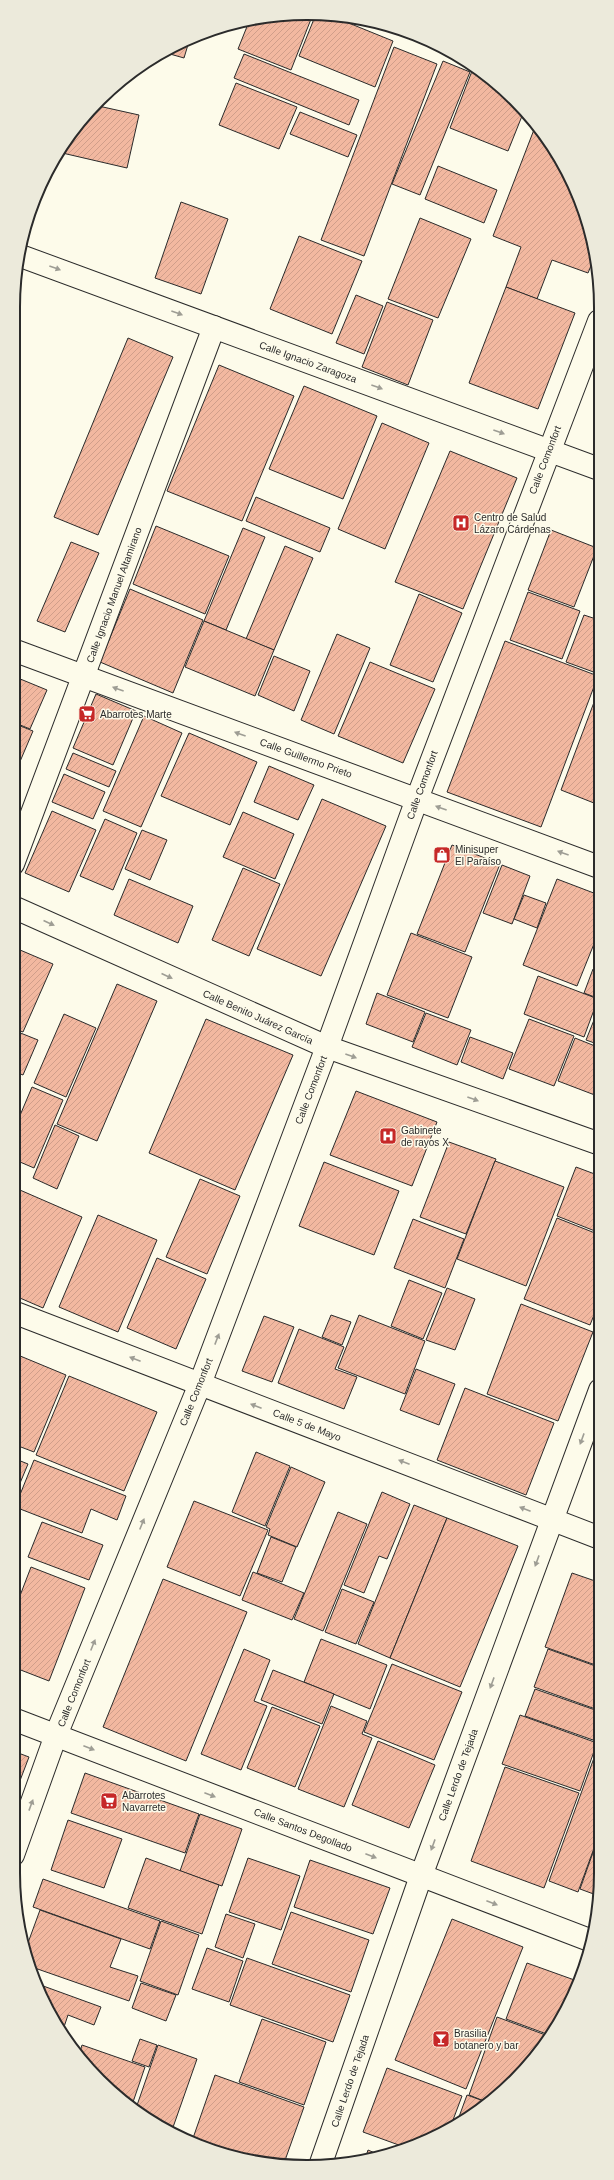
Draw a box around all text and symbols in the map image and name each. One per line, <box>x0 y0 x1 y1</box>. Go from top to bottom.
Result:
one-way arrow <box>49 266 61 272</box>
one-way arrow <box>171 311 183 317</box>
street label: Calle Ignacio Zaragoza <box>258 339 359 385</box>
one-way arrow <box>372 385 384 391</box>
street label: Calle Comonfort <box>527 424 563 496</box>
one-way arrow <box>494 430 506 436</box>
place label: Centro de Salud Lázaro Cárdenas <box>474 512 551 535</box>
hospital icon: Centro de Salud Lázaro Cárdenas <box>451 513 471 533</box>
street label: Calle Ignacio Manuel Altamirano <box>84 525 144 664</box>
one-way arrow <box>112 685 124 691</box>
supermarket icon: Abarrotes Marte <box>77 704 97 724</box>
place label: Abarrotes Marte <box>100 709 172 720</box>
one-way arrow <box>234 730 246 736</box>
street label: Calle Guillermo Prieto <box>258 736 354 780</box>
street label: Calle Comonfort <box>404 749 440 821</box>
one-way arrow <box>435 805 447 811</box>
place label: Minisuper El Paraíso <box>455 844 502 867</box>
shop icon: Minisuper El Paraíso <box>432 845 452 865</box>
one-way arrow <box>556 850 568 856</box>
one-way arrow <box>43 920 54 926</box>
one-way arrow <box>162 973 173 979</box>
street label: Calle Benito Juárez García <box>201 988 315 1047</box>
one-way arrow <box>345 1053 357 1059</box>
street label: Calle Comonfort <box>293 1054 329 1126</box>
one-way arrow <box>468 1097 480 1103</box>
place label: Gabinete de rayos X <box>401 1125 449 1148</box>
hospital icon: Gabinete de rayos X <box>378 1126 398 1146</box>
one-way arrow <box>214 1332 220 1344</box>
one-way arrow <box>128 1355 140 1361</box>
street label: Calle Comonfort <box>177 1356 215 1428</box>
one-way arrow <box>250 1402 262 1408</box>
street label: Calle 5 de Mayo <box>271 1407 343 1443</box>
one-way arrow <box>578 1434 584 1446</box>
one-way arrow <box>397 1459 409 1465</box>
one-way arrow <box>518 1505 530 1511</box>
one-way arrow <box>140 1518 146 1530</box>
one-way arrow <box>534 1556 540 1568</box>
one-way arrow <box>91 1638 97 1650</box>
street label: Calle Comonfort <box>55 1657 93 1729</box>
one-way arrow <box>489 1678 495 1690</box>
street label: Calle Lerdo de Tejada <box>436 1727 480 1823</box>
one-way arrow <box>83 1745 95 1751</box>
place label: Abarrotes Navarrete <box>122 1790 166 1813</box>
supermarket icon: Abarrotes Navarrete <box>99 1791 119 1811</box>
one-way arrow <box>204 1792 216 1798</box>
one-way arrow <box>28 1798 34 1810</box>
street label: Calle Santos Degollado <box>252 1806 354 1854</box>
one-way arrow <box>429 1839 435 1851</box>
one-way arrow <box>365 1854 377 1860</box>
one-way arrow <box>486 1900 498 1906</box>
place label: Brasilia botanero y bar <box>454 2028 519 2051</box>
bar icon: Brasilia botanero y bar <box>431 2029 451 2049</box>
street label: Calle Lerdo de Tejada <box>329 2033 371 2129</box>

